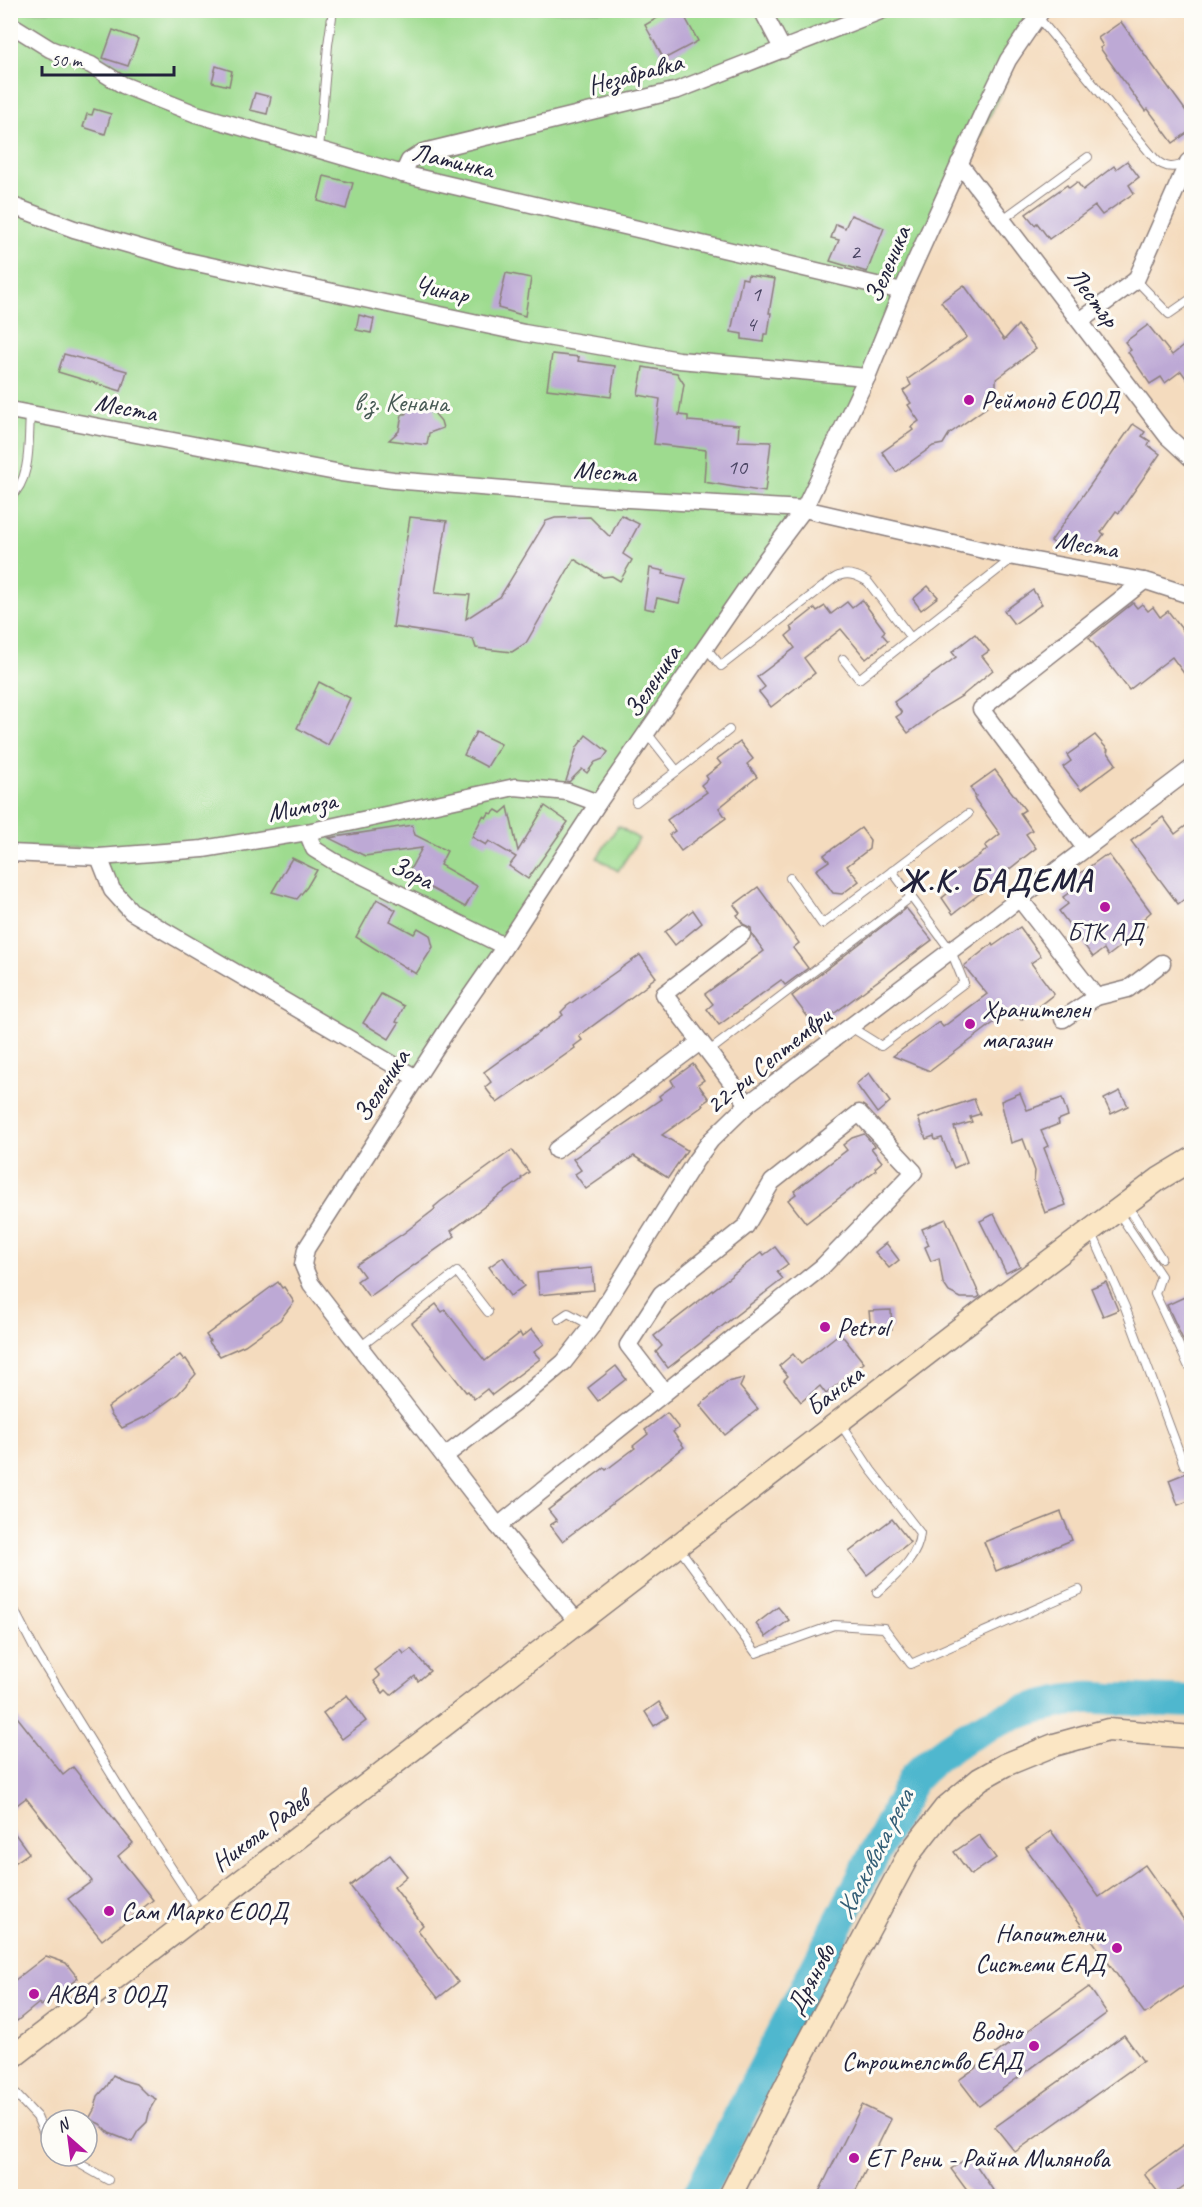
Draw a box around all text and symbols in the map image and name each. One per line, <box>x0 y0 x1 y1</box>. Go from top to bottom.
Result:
scale bar <box>42 39 174 77</box>
street label: Незабравка <box>584 45 688 103</box>
text: 50 m <box>51 49 84 71</box>
street label: Латинка <box>409 135 499 186</box>
street label: Зеленика <box>857 219 919 308</box>
house number: 2 <box>850 238 862 266</box>
street label: Лестър <box>1060 261 1128 335</box>
street label: Чинар <box>412 268 474 312</box>
house number: 1 <box>751 280 762 308</box>
house number: 4 <box>746 310 758 338</box>
place label: Реймонд ЕООД <box>981 384 1121 417</box>
street label: Места <box>92 385 161 430</box>
park label: в.з. Кенана <box>354 386 450 420</box>
marker: Реймонд ЕООД <box>962 393 976 407</box>
street label: Места <box>573 453 639 490</box>
house number: 10 <box>727 453 749 481</box>
street label: Места <box>1053 523 1122 566</box>
street label: Зеленика <box>616 637 690 724</box>
street label: Мимоза <box>265 783 342 829</box>
street label: Зора <box>385 848 440 898</box>
district label: Ж.К. БАДЕМА <box>899 860 1094 901</box>
marker: БТК АД <box>1098 900 1112 914</box>
place label: БТК АД <box>1067 916 1145 949</box>
place label: Хранителен магазин <box>982 993 1092 1056</box>
street label: 22-ри Септември <box>699 999 839 1121</box>
marker: Хранителен магазин <box>963 1017 977 1031</box>
street label: Зеленика <box>346 1041 418 1128</box>
place label: Petrol <box>837 1311 893 1344</box>
marker: Petrol <box>818 1320 832 1334</box>
street label: Банска <box>799 1357 871 1423</box>
street label: Никола Радев <box>205 1780 321 1879</box>
water label: Хасковска река <box>827 1782 922 1924</box>
place label: Сам Марко ЕООД <box>121 1895 290 1928</box>
marker: Сам Марко ЕООД <box>102 1904 116 1918</box>
place label: Напоителни Системи ЕАД <box>975 1917 1107 1980</box>
street label: Дряново <box>778 1937 843 2020</box>
marker: Напоителни Системи ЕАД <box>1110 1941 1124 1955</box>
place label: АКВА 3 ООД <box>46 1978 168 2011</box>
marker: АКВА 3 ООД <box>27 1987 41 2001</box>
place label: Водно Строителство ЕАД <box>842 2015 1025 2078</box>
marker: Водно Строителство ЕАД <box>1027 2039 1041 2053</box>
north arrow <box>39 2108 99 2168</box>
text: N <box>53 2113 74 2137</box>
place label: ЕТ Рени - Райна Милянова <box>866 2142 1111 2175</box>
marker: ЕТ Рени - Райна Милянова <box>847 2151 861 2165</box>

